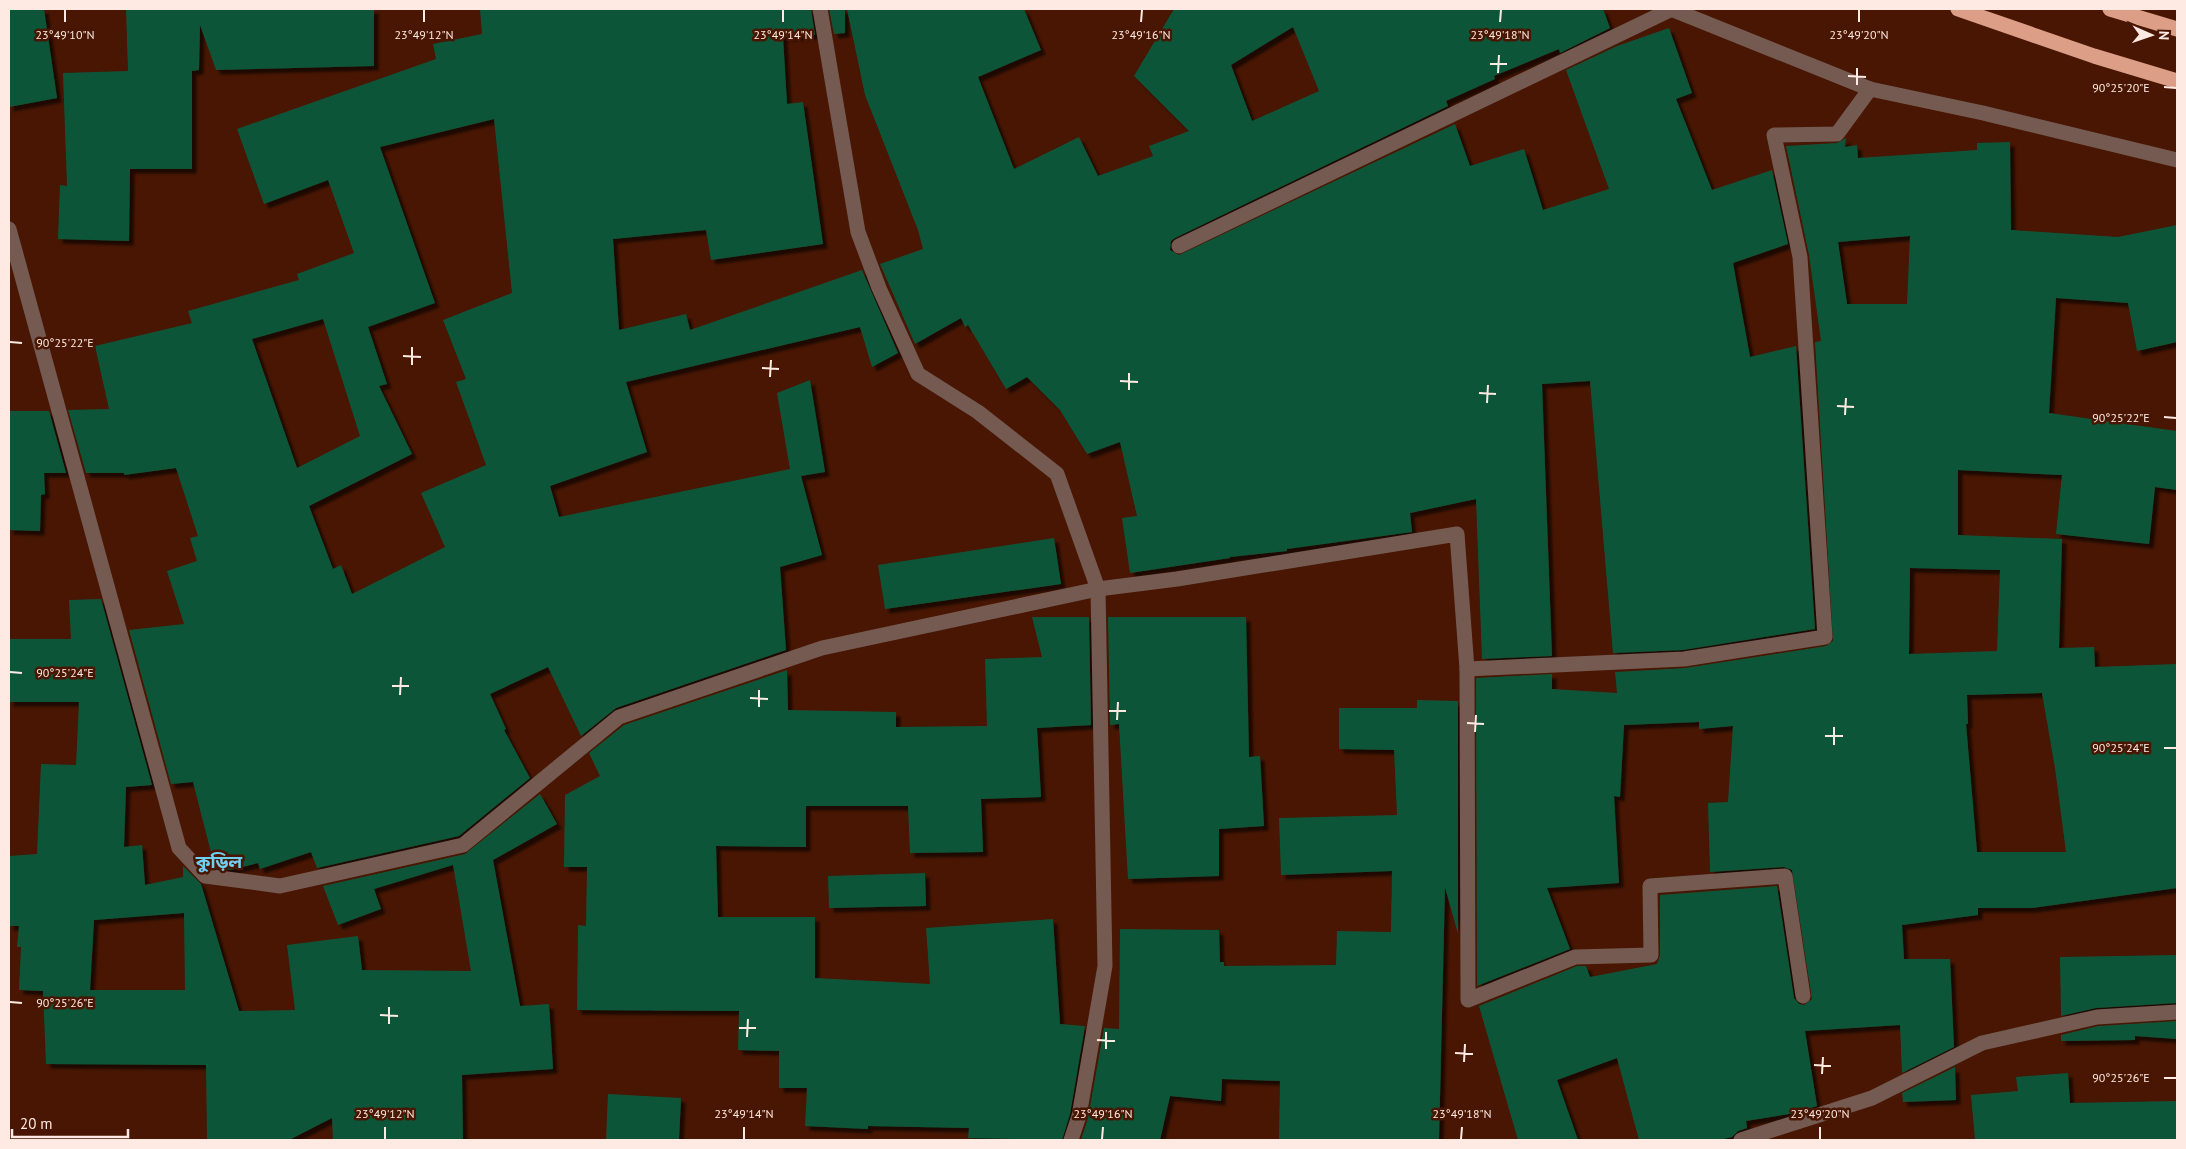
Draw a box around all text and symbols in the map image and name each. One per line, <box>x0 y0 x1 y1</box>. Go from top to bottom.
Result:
north arrow <box>2126 10 2176 60</box>
text: 23°49'10"N <box>35 27 95 42</box>
text: 23°49'12"N <box>394 27 454 42</box>
text: 23°49'14"N <box>753 27 813 42</box>
text: 23°49'16"N <box>1111 27 1171 42</box>
text: 23°49'18"N <box>1470 27 1530 42</box>
text: 23°49'20"N <box>1829 27 1889 42</box>
text: N <box>2155 31 2173 40</box>
text: 90°25'20"E <box>2092 80 2150 95</box>
text: 90°25'22"E <box>36 335 94 350</box>
text: 90°25'22"E <box>2092 410 2150 425</box>
text: 90°25'24"E <box>36 665 94 680</box>
text: 90°25'24"E <box>2092 740 2150 755</box>
district label: কুড়িল <box>195 850 243 873</box>
text: 90°25'26"E <box>36 995 94 1010</box>
text: 90°25'26"E <box>2092 1070 2150 1085</box>
scale bar <box>12 1106 129 1138</box>
text: 23°49'12"N <box>355 1106 415 1121</box>
text: 23°49'14"N <box>714 1106 774 1121</box>
text: 23°49'16"N <box>1073 1106 1133 1121</box>
text: 23°49'18"N <box>1432 1106 1492 1121</box>
text: 23°49'20"N <box>1790 1106 1850 1121</box>
text: 20 m <box>20 1114 53 1133</box>

